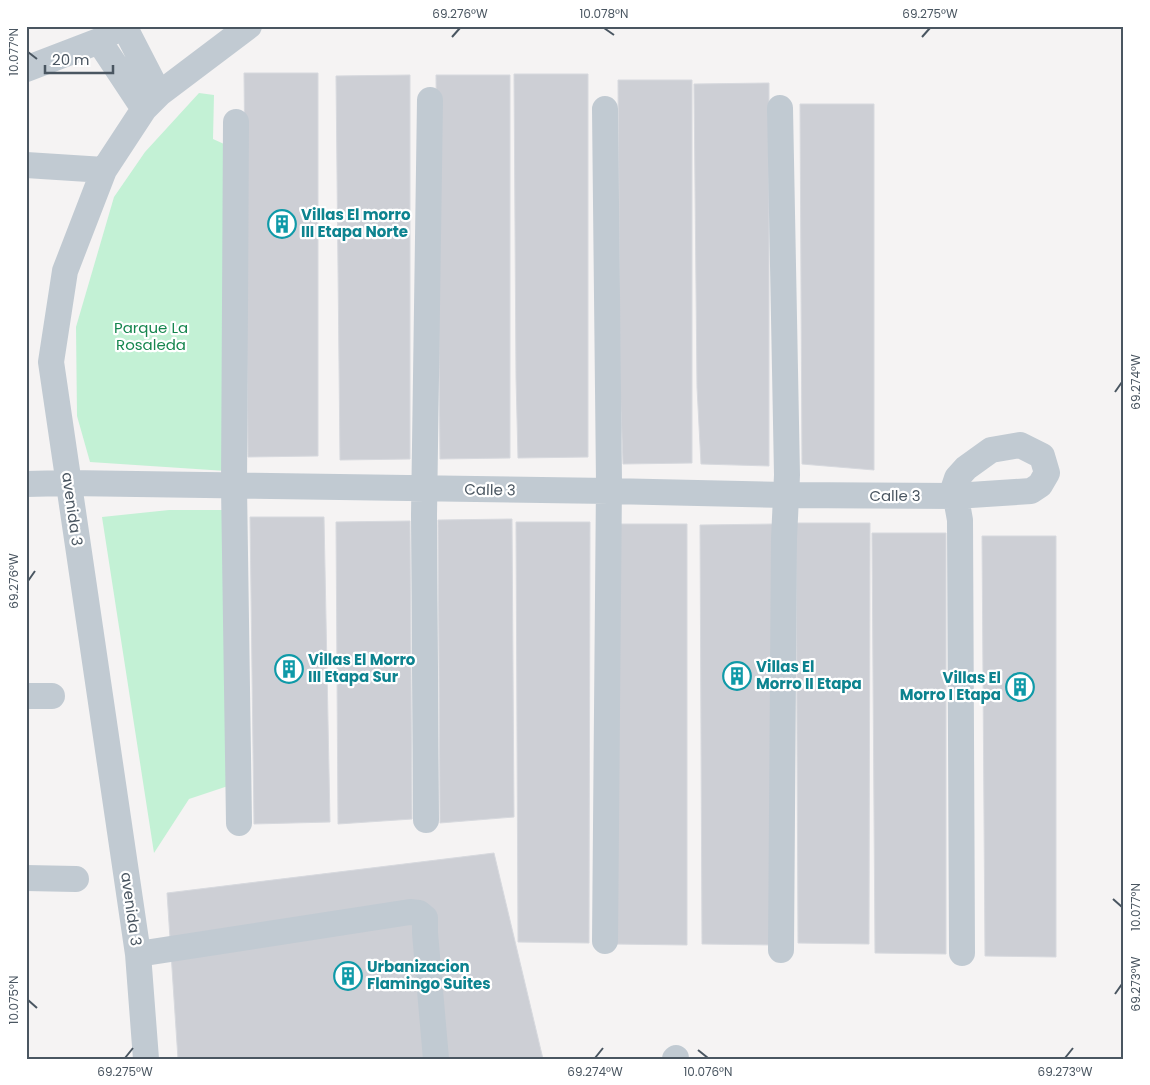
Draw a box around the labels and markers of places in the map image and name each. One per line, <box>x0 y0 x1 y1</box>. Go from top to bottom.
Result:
place label: Villas El morro III Etapa Norte <box>301 204 411 242</box>
building icon: Villas El morro III Etapa Norte <box>267 209 297 239</box>
place label: Villas El Morro III Etapa Sur <box>308 649 416 687</box>
building icon: Villas El Morro III Etapa Sur <box>274 654 304 684</box>
place label: Villas El Morro II Etapa <box>756 656 862 694</box>
building icon: Villas El Morro II Etapa <box>722 661 752 691</box>
place label: Villas El Morro I Etapa <box>900 667 1001 705</box>
building icon: Villas El Morro I Etapa <box>1005 672 1035 702</box>
place label: Urbanizacion Flamingo Suites <box>367 956 491 994</box>
building icon: Urbanizacion Flamingo Suites <box>333 961 363 991</box>

